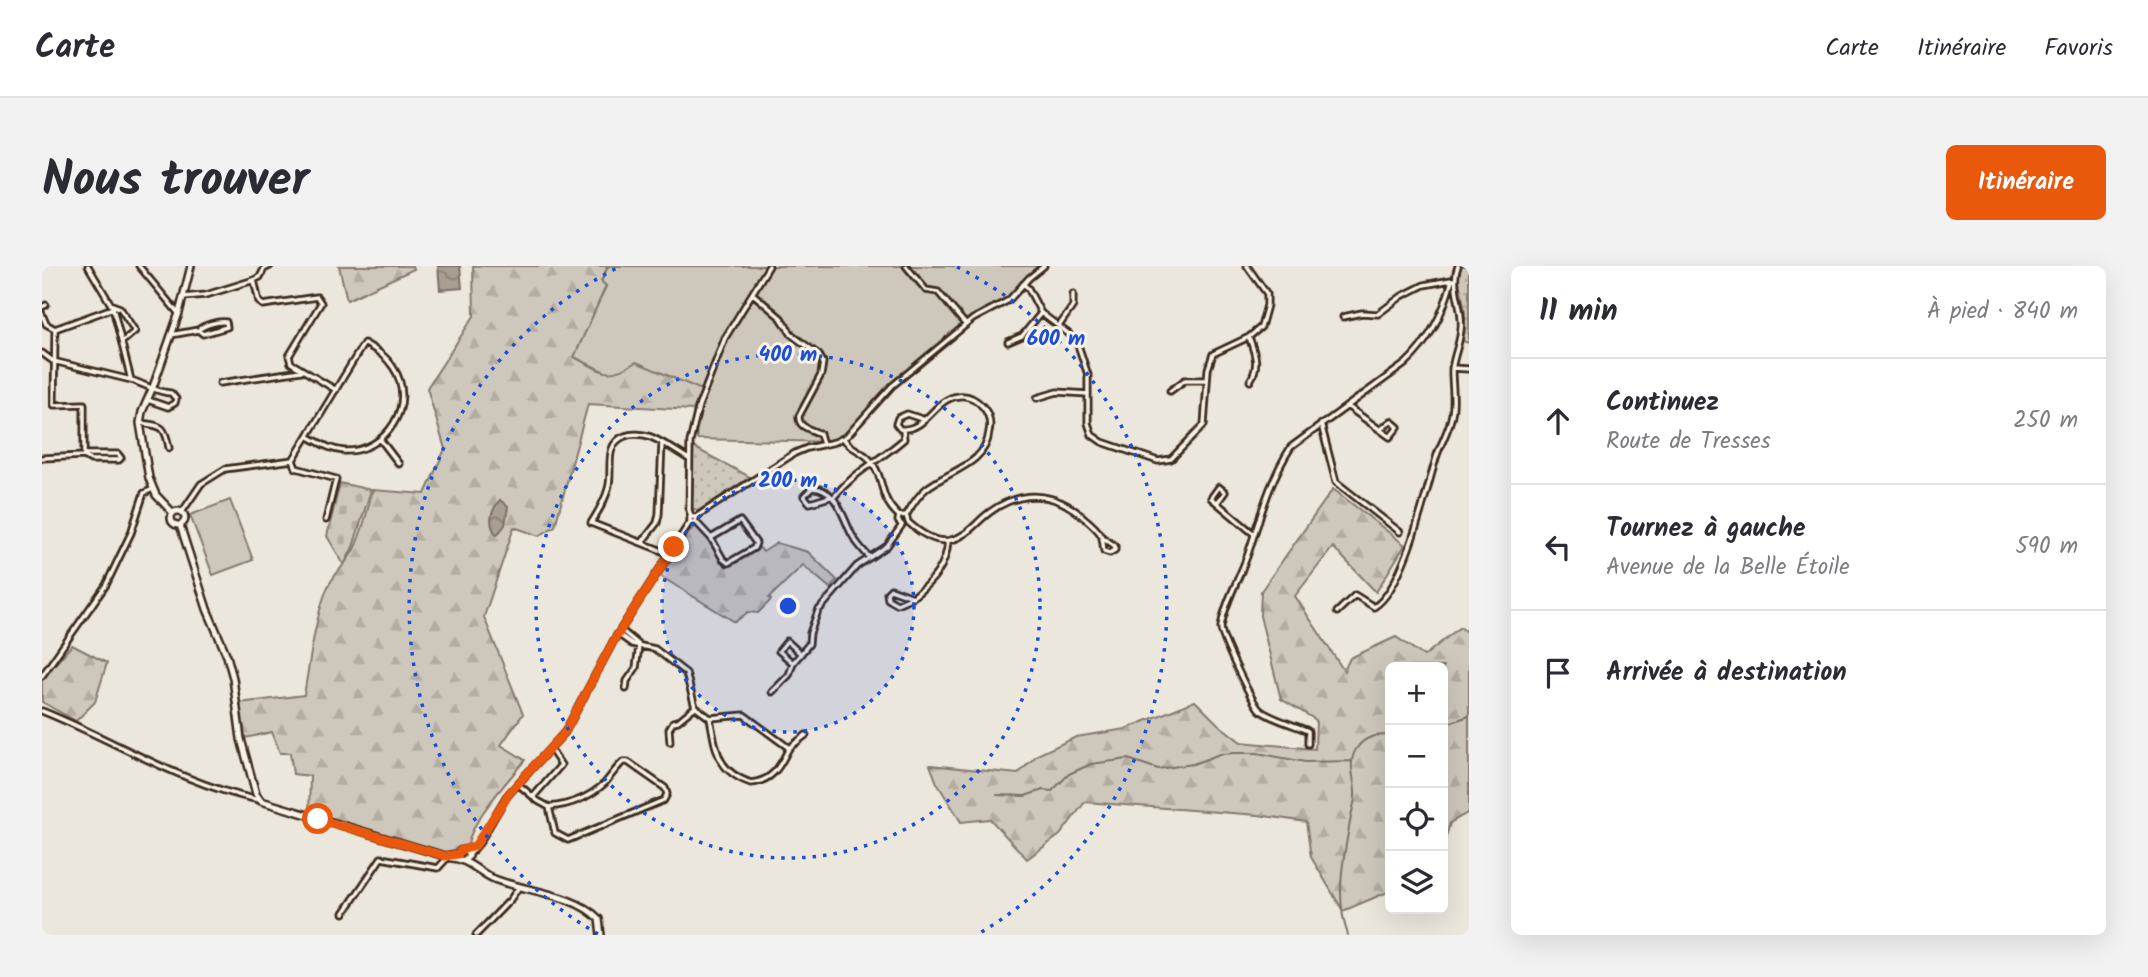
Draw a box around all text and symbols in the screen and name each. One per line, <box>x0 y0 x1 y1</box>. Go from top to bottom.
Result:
text: Carte <box>35 22 115 75</box>
text: Carte <box>1825 29 1879 68</box>
text: Itinéraire <box>1917 29 2006 68</box>
text: Favoris <box>2044 29 2113 68</box>
text: Nous trouver <box>42 143 309 221</box>
button: Itinéraire <box>1946 145 2106 220</box>
text: 11 min <box>1539 288 1618 336</box>
text: À pied · 840 m <box>1927 294 2078 330</box>
text: 600 m <box>1027 323 1085 356</box>
text: 400 m <box>759 339 817 372</box>
text: Continuez <box>1606 382 1719 424</box>
icon: ahead <box>1539 402 1577 440</box>
text: 250 m <box>2013 403 2078 439</box>
text: Route de Tresses <box>1606 424 1770 460</box>
text: 200 m <box>758 465 818 498</box>
text: Tournez à gauche <box>1606 508 1806 550</box>
icon: left <box>1539 528 1577 566</box>
text: 590 m <box>2015 529 2078 565</box>
route end <box>658 531 689 562</box>
text: Avenue de la Belle Étoile <box>1606 550 1850 586</box>
centre of rings <box>776 594 800 618</box>
text: Arrivée à destination <box>1606 652 1847 694</box>
icon: arrive <box>1539 654 1577 692</box>
map controls <box>1385 662 1448 914</box>
button: + <box>1385 662 1448 725</box>
button: − <box>1385 725 1448 788</box>
button: locate <box>1385 788 1448 851</box>
route start <box>302 803 333 834</box>
button: layers <box>1385 851 1448 914</box>

